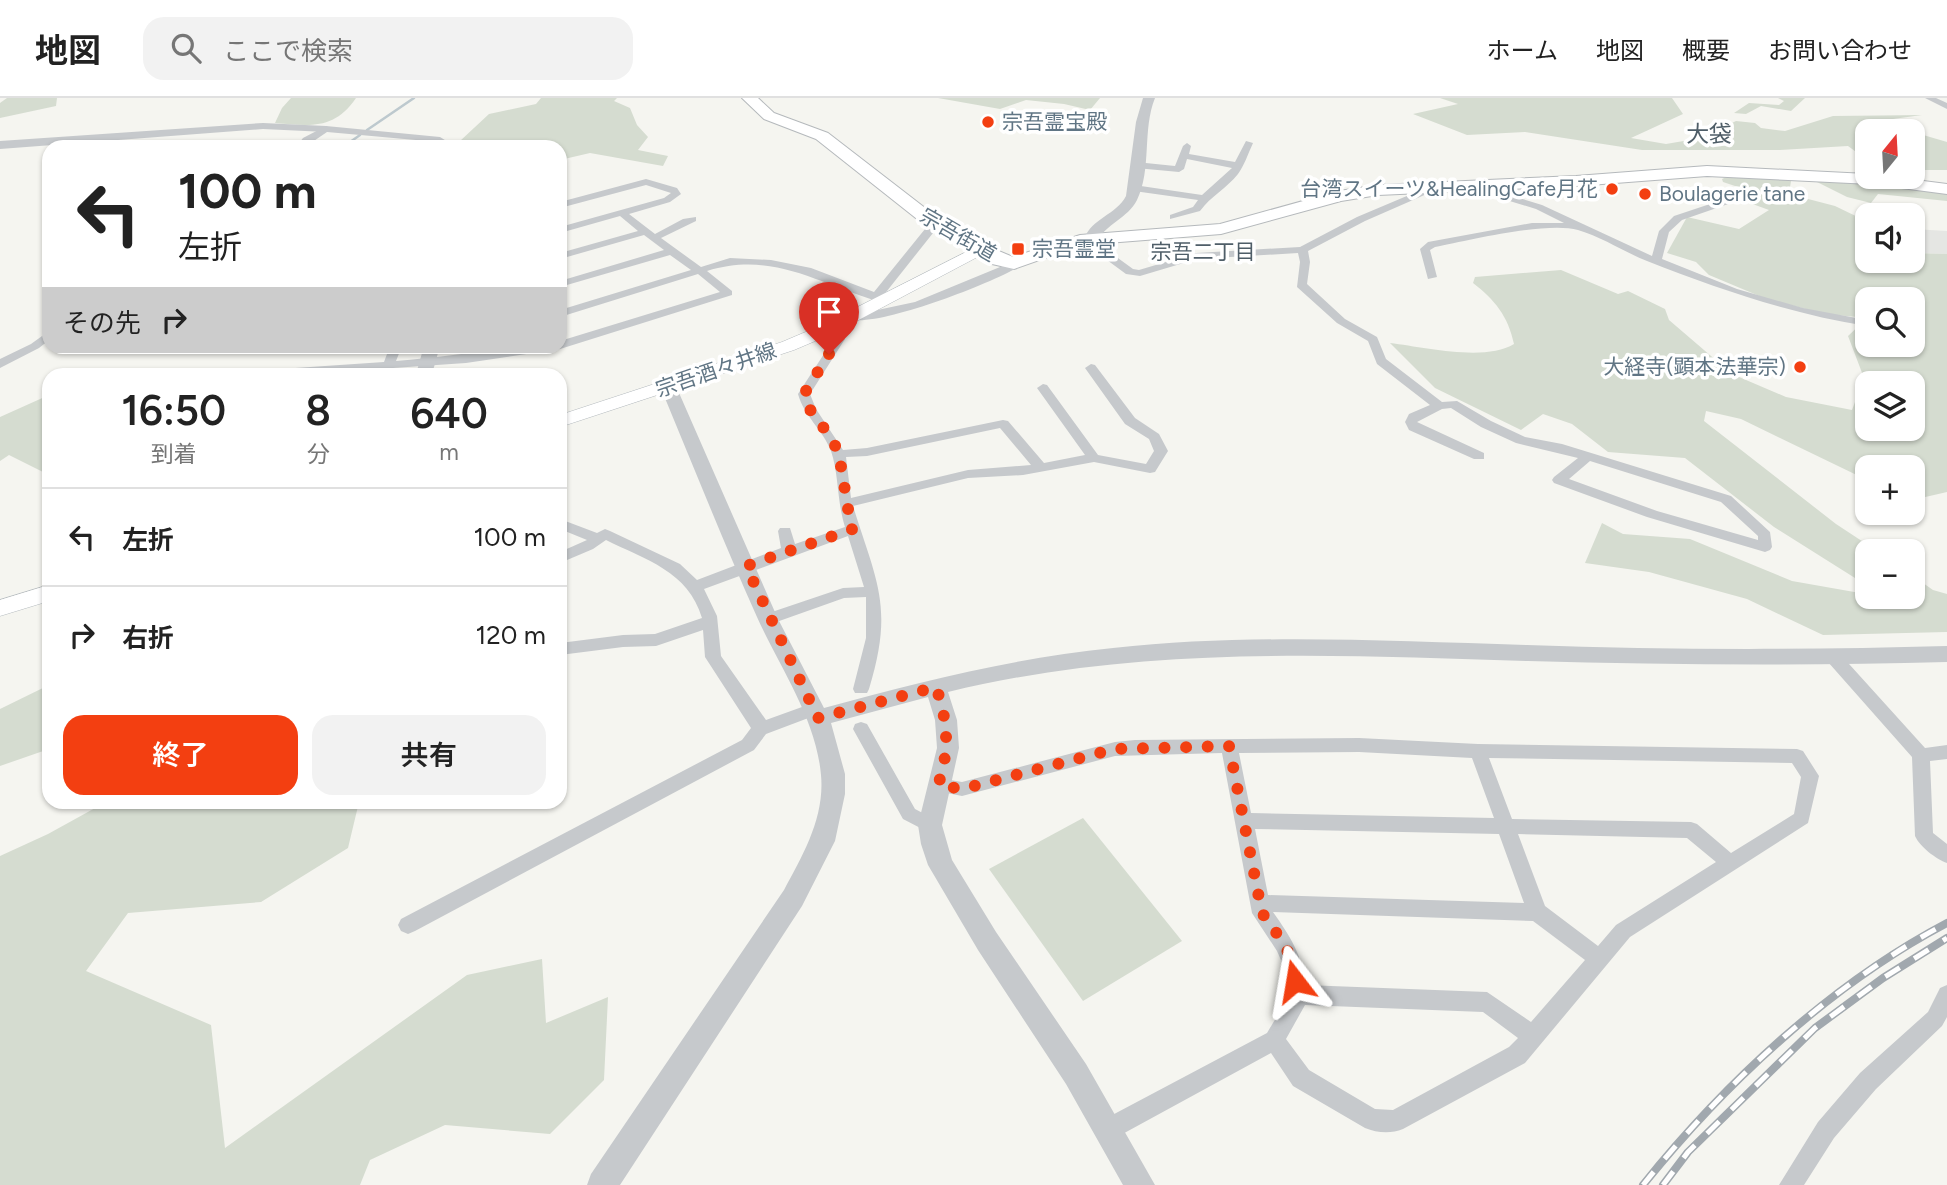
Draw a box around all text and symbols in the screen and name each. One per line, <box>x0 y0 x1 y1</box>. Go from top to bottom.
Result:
search box <box>143 17 633 80</box>
icon: search <box>167 29 205 67</box>
text: 地図 <box>35 31 101 70</box>
text: ここで検索 <box>223 35 353 67</box>
text: ホーム <box>1487 36 1558 65</box>
text: 地図 <box>1596 36 1644 65</box>
text: 概要 <box>1682 36 1730 65</box>
text: お問い合わせ <box>1768 36 1912 65</box>
place label: 宗吾霊宝殿 <box>1002 109 1107 134</box>
marker: 宗吾霊宝殿 <box>980 114 996 130</box>
north arrow <box>1855 119 1925 189</box>
map controls <box>1855 119 1925 609</box>
district label: 大袋 <box>1686 120 1732 148</box>
text: 100 m <box>178 161 317 220</box>
icon: left <box>63 168 154 259</box>
place label: 台湾スイーツ&HealingCafe月花 <box>1300 176 1598 201</box>
marker: 台湾スイーツ&HealingCafe月花 <box>1604 181 1620 197</box>
place label: Boulagerie tane <box>1659 181 1805 206</box>
marker: Boulagerie tane <box>1637 186 1653 202</box>
street label: 宗吾街道 <box>916 203 1001 266</box>
button: sound <box>1855 203 1925 273</box>
text: 左折 <box>178 228 242 266</box>
place label: 宗吾霊堂 <box>1032 236 1116 261</box>
district label: 宗吾二丁目 <box>1151 239 1256 264</box>
marker: 宗吾霊堂 <box>1010 241 1026 257</box>
pin <box>799 282 859 354</box>
button: search <box>1855 287 1925 357</box>
icon: arrive <box>810 293 848 331</box>
icon: right <box>155 301 193 339</box>
text: その先 <box>63 307 141 339</box>
street label: 宗吾酒々井線 <box>652 337 779 402</box>
place label: 大経寺(顕本法華宗) <box>1603 354 1786 379</box>
marker: 大経寺(顕本法華宗) <box>1792 359 1808 375</box>
button: layers <box>1855 371 1925 441</box>
text: 16:50 <box>121 385 226 436</box>
text: 8 <box>305 385 331 436</box>
text: 640 <box>410 388 488 439</box>
text: m <box>439 438 459 466</box>
text: 到着 <box>151 440 197 468</box>
text: 分 <box>307 440 330 468</box>
button: + <box>1855 455 1925 525</box>
icon: left <box>63 518 101 556</box>
text: 100 m <box>473 521 546 553</box>
text: 左折 <box>122 524 174 556</box>
button: − <box>1855 539 1925 609</box>
icon: right <box>63 616 101 654</box>
text: 120 m <box>476 619 546 651</box>
text: 右折 <box>122 622 174 654</box>
button: 終了 <box>63 715 298 795</box>
button: 共有 <box>312 715 546 795</box>
position arrow <box>1258 944 1332 1018</box>

